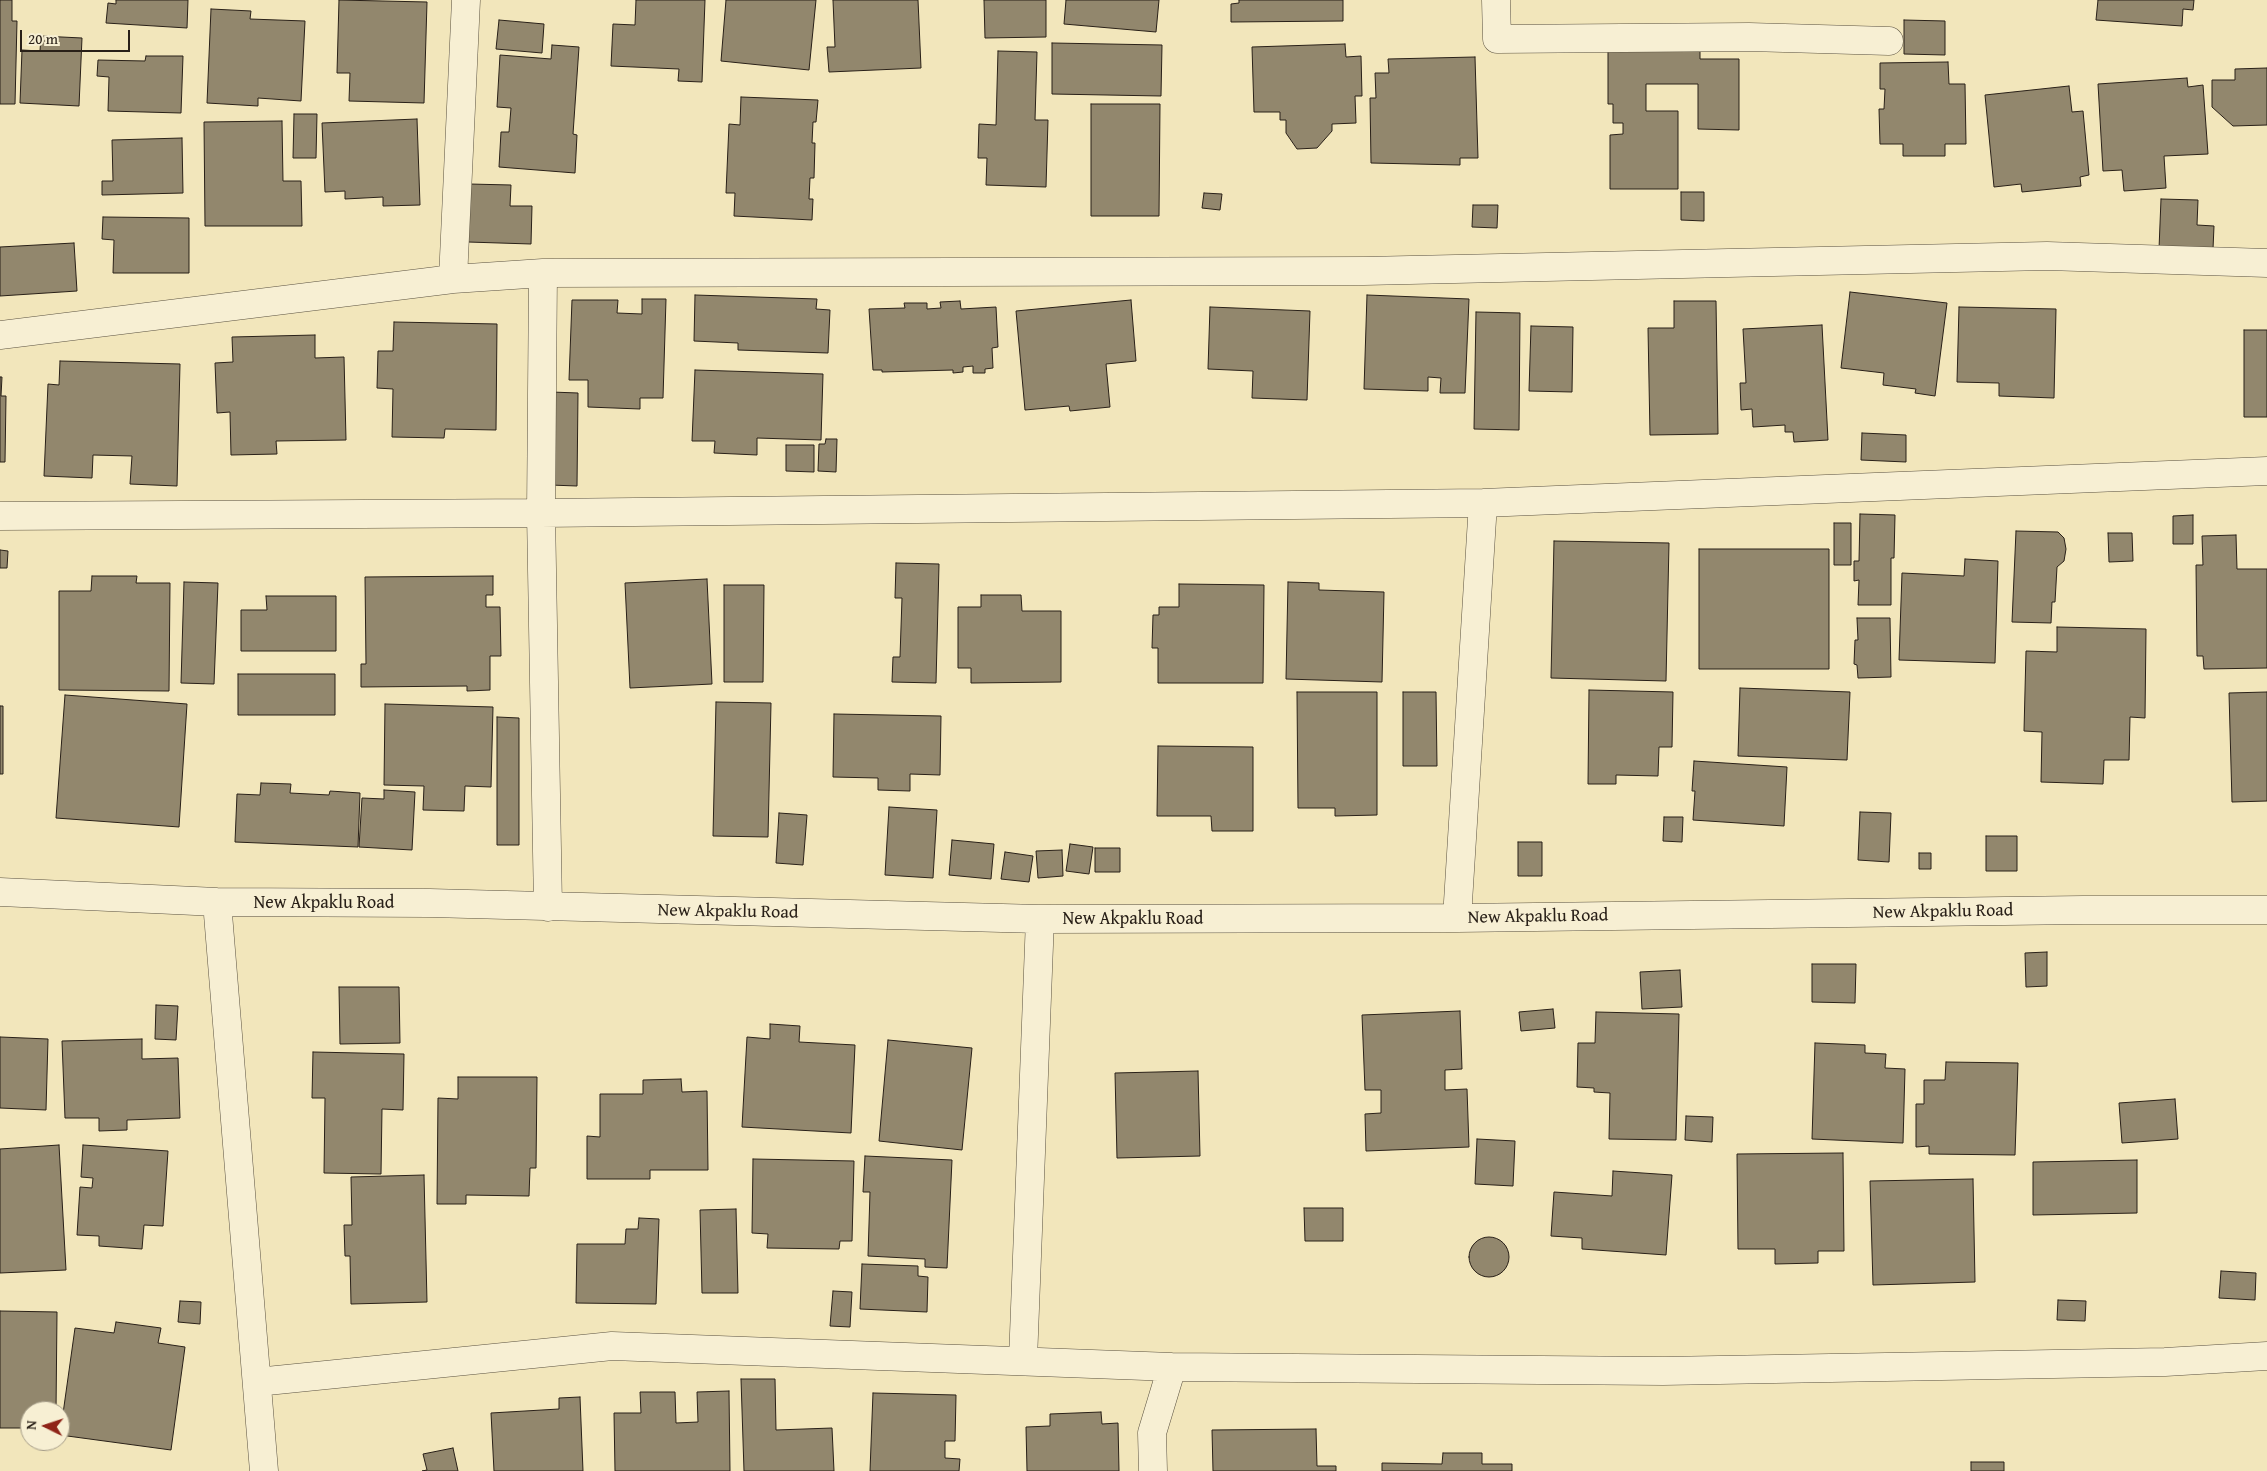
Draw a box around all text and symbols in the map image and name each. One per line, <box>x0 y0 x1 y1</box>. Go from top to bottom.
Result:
scale bar <box>22 20 132 52</box>
text: 20 m <box>28 28 58 49</box>
street label: New Akpaklu Road <box>254 892 394 914</box>
street label: New Akpaklu Road <box>657 900 799 924</box>
street label: New Akpaklu Road <box>1872 900 2014 924</box>
street label: New Akpaklu Road <box>1467 905 1609 929</box>
street label: New Akpaklu Road <box>1063 908 1203 930</box>
north arrow <box>20 1401 70 1451</box>
text: N <box>21 1420 41 1430</box>

